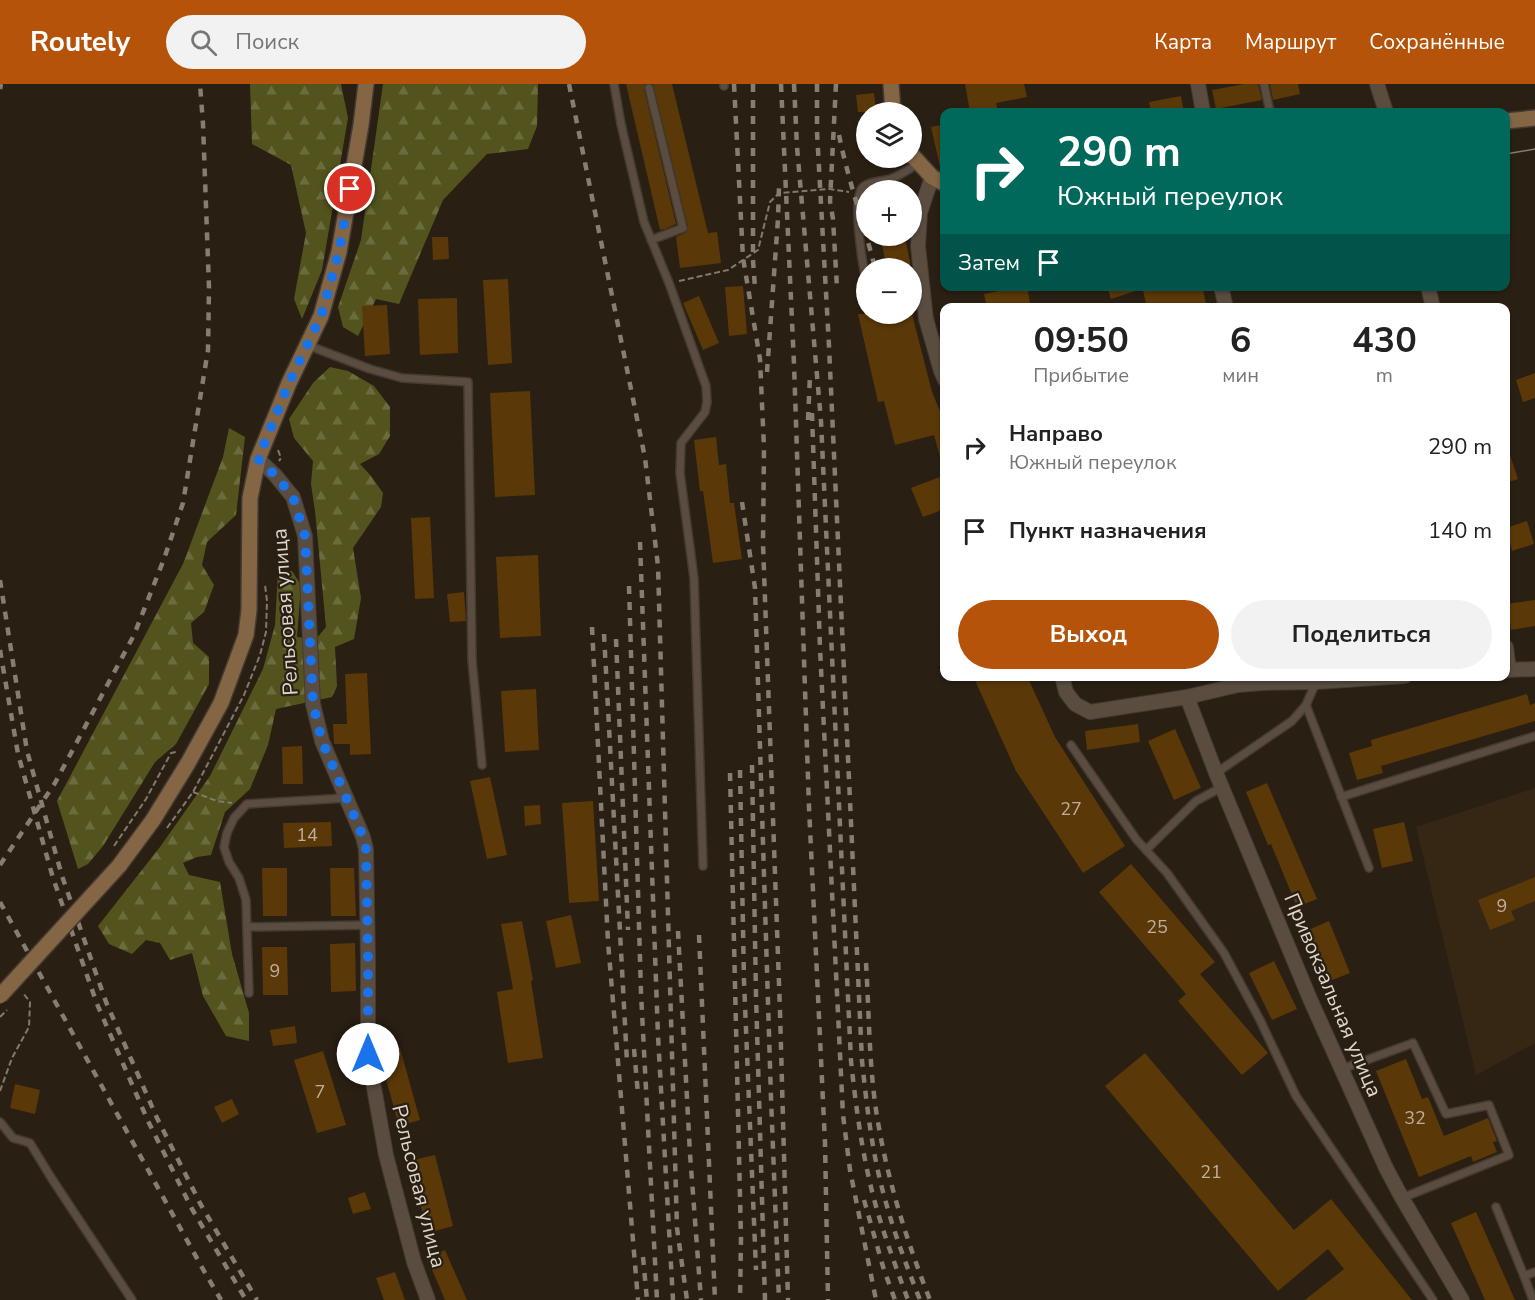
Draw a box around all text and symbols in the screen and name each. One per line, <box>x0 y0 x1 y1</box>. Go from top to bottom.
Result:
search box <box>166 15 586 69</box>
text: Routely <box>30 23 130 61</box>
icon: search <box>187 26 220 59</box>
text: Поиск <box>235 27 299 57</box>
text: Карта <box>1154 28 1212 56</box>
text: Маршрут <box>1245 28 1336 56</box>
text: Сохранённые <box>1369 28 1505 56</box>
map controls <box>856 102 922 324</box>
button: layers <box>856 102 922 168</box>
text: 290 m <box>1057 124 1181 181</box>
icon: right <box>958 132 1036 210</box>
pin <box>324 163 375 214</box>
icon: arrive <box>333 172 366 205</box>
text: Южный переулок <box>1057 178 1283 215</box>
button: + <box>856 180 922 246</box>
icon: arrive <box>1032 246 1065 279</box>
text: Затем <box>958 248 1020 278</box>
button: − <box>856 258 922 324</box>
text: 09:50 <box>1033 316 1129 365</box>
text: 6 <box>1230 316 1251 365</box>
text: 430 <box>1352 316 1417 365</box>
text: Прибытие <box>1033 362 1129 389</box>
text: мин <box>1222 362 1259 389</box>
text: m <box>1376 362 1393 389</box>
text: Направо <box>1009 419 1103 449</box>
icon: right <box>958 431 991 464</box>
text: 290 m <box>1428 432 1492 462</box>
text: Южный переулок <box>1009 449 1176 476</box>
icon: arrive <box>958 515 991 548</box>
text: Пункт назначения <box>1009 516 1207 546</box>
text: 140 m <box>1428 516 1492 546</box>
street label: Рельсовая улица <box>265 527 305 697</box>
button: Выход <box>958 600 1219 669</box>
button: Поделиться <box>1231 600 1492 669</box>
house number: 27 <box>1060 797 1082 821</box>
house number: 14 <box>296 823 318 847</box>
street label: Привокзальная улица <box>1277 889 1389 1101</box>
house number: 9 <box>1497 894 1507 918</box>
house number: 25 <box>1146 915 1168 939</box>
house number: 9 <box>270 959 280 983</box>
position arrow <box>336 1022 400 1086</box>
house number: 7 <box>315 1080 325 1104</box>
street label: Рельсовая улица <box>385 1101 453 1271</box>
house number: 32 <box>1404 1106 1426 1130</box>
house number: 21 <box>1200 1160 1222 1184</box>

